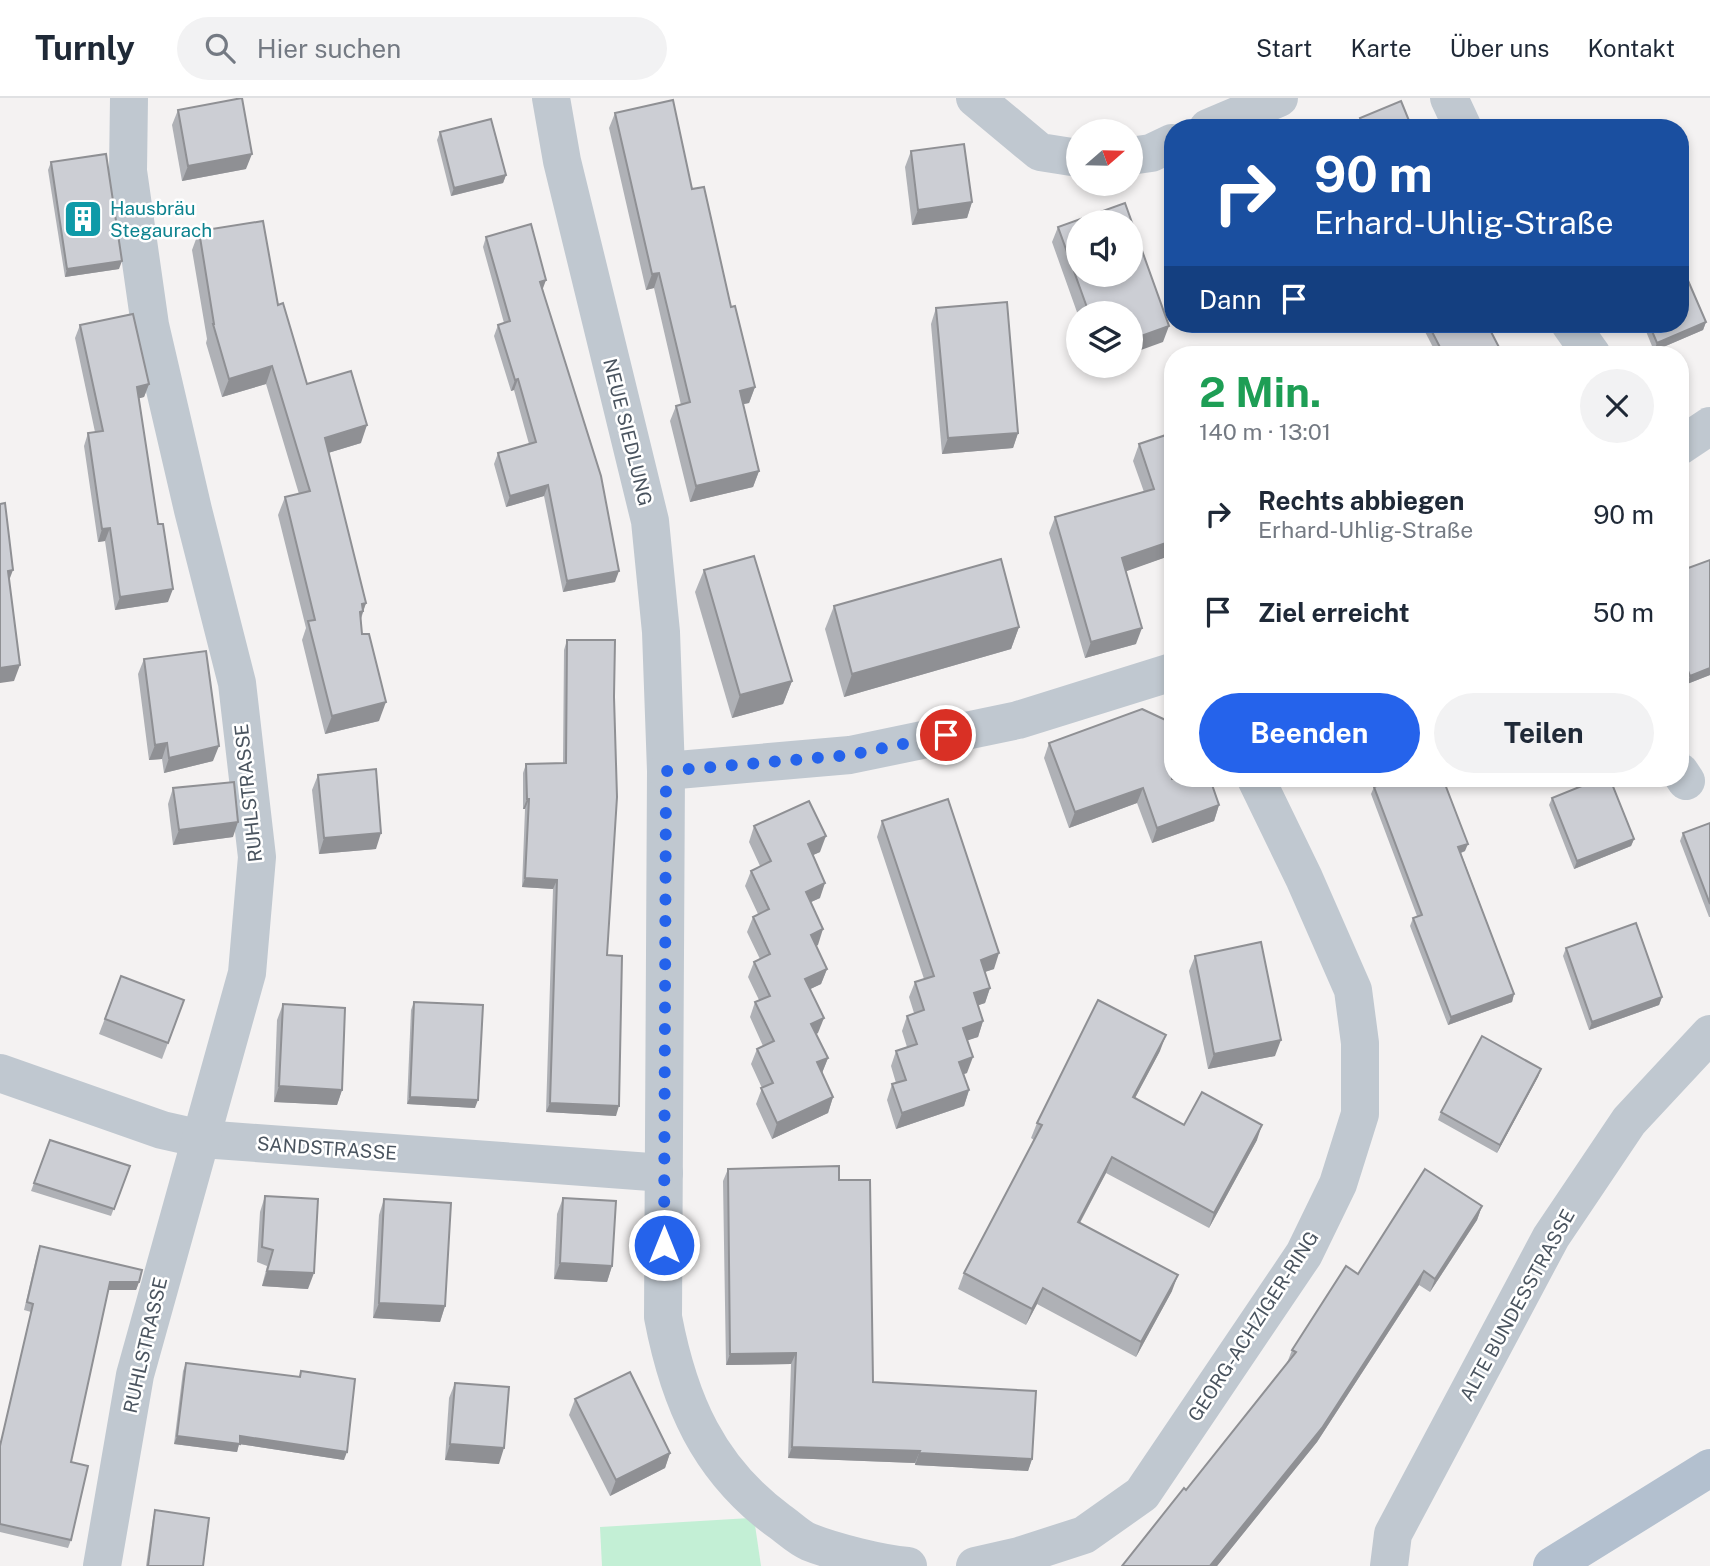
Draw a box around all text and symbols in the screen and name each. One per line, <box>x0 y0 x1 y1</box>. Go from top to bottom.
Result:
search box <box>177 17 667 80</box>
text: Turnly <box>35 29 135 67</box>
icon: search <box>201 29 239 67</box>
text: Hier suchen <box>257 33 401 64</box>
text: Start <box>1256 34 1312 62</box>
text: Karte <box>1350 34 1412 62</box>
text: Über uns <box>1450 34 1549 62</box>
text: Kontakt <box>1587 34 1675 62</box>
north arrow <box>1066 119 1143 196</box>
map controls <box>1066 119 1143 378</box>
text: 90 m <box>1314 145 1433 203</box>
icon: right <box>1199 147 1290 238</box>
place label: Hausbräu Stegaurach <box>110 197 212 241</box>
building icon: Hausbräu Stegaurach <box>62 198 104 240</box>
text: Erhard-Uhlig-Straße <box>1314 204 1614 241</box>
button: sound <box>1066 210 1143 287</box>
icon: arrive <box>1275 280 1313 318</box>
text: Dann <box>1199 284 1261 315</box>
button: layers <box>1066 301 1143 378</box>
street label: NEUE SIEDLUNG <box>599 356 657 508</box>
text: 2 Min. <box>1199 367 1321 416</box>
button: close <box>1580 369 1654 443</box>
text: 140 m · 13:01 <box>1199 418 1331 445</box>
text: Rechts abbiegen <box>1258 485 1464 516</box>
icon: right <box>1199 495 1237 533</box>
text: 90 m <box>1593 499 1654 530</box>
text: Erhard-Uhlig-Straße <box>1258 516 1473 543</box>
icon: arrive <box>1199 593 1237 631</box>
text: Ziel erreicht <box>1258 597 1410 628</box>
text: 50 m <box>1593 597 1654 628</box>
button: Beenden <box>1199 693 1420 773</box>
button: Teilen <box>1434 693 1654 773</box>
pin <box>916 705 976 765</box>
icon: arrive <box>927 716 965 754</box>
street label: RUHLSTRASSE <box>230 723 266 863</box>
street label: SANDSTRASSE <box>256 1132 398 1164</box>
street label: ALTE BUNDESSTRASSE <box>1455 1205 1579 1405</box>
position arrow <box>627 1208 701 1282</box>
street label: GEORG-ACHZIGER-RING <box>1183 1227 1323 1425</box>
street label: RUHLSTRASSE <box>119 1275 171 1415</box>

